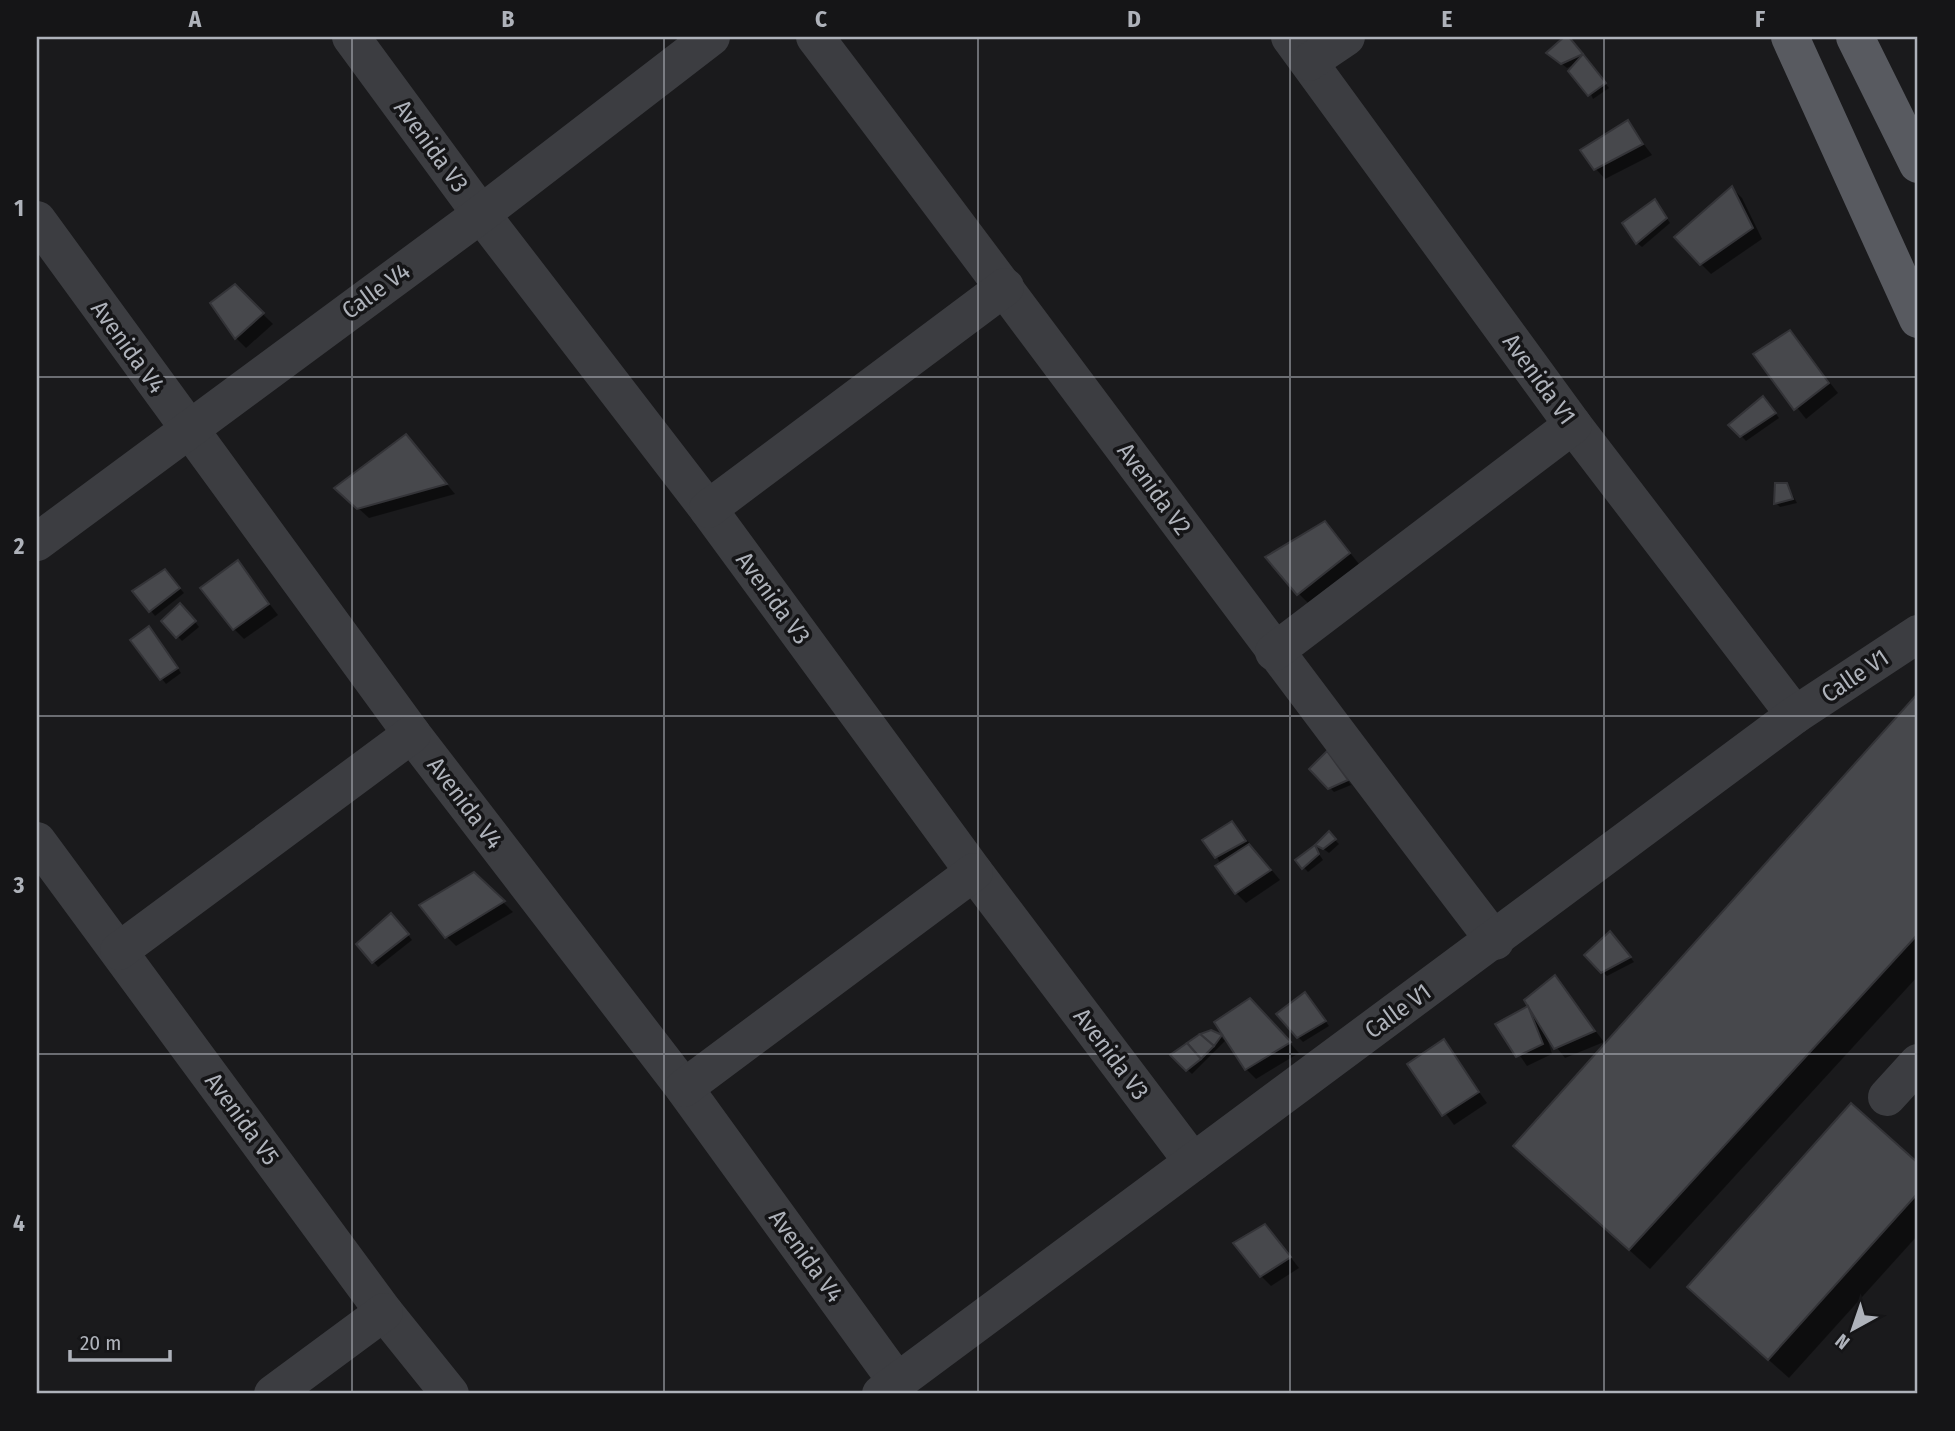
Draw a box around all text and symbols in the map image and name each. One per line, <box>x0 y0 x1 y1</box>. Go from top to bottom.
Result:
text: A <box>188 5 202 33</box>
text: B <box>502 5 515 33</box>
text: C <box>815 5 827 33</box>
text: D <box>1127 5 1141 33</box>
text: E <box>1442 5 1453 33</box>
text: F <box>1755 5 1765 33</box>
street label: Avenida V3 <box>388 94 474 198</box>
text: 1 <box>14 194 24 222</box>
street label: Calle V4 <box>337 257 415 325</box>
street label: Avenida V4 <box>85 295 171 399</box>
street label: Avenida V1 <box>1497 328 1581 430</box>
street label: Avenida V2 <box>1111 438 1197 540</box>
text: 2 <box>13 532 25 560</box>
street label: Avenida V3 <box>730 546 816 650</box>
street label: Calle V1 <box>1816 644 1894 708</box>
street label: Avenida V4 <box>422 752 508 854</box>
text: 3 <box>13 871 25 899</box>
street label: Calle V1 <box>1360 978 1436 1044</box>
street label: Avenida V3 <box>1068 1003 1154 1105</box>
street label: Avenida V5 <box>199 1067 285 1171</box>
street label: Avenida V4 <box>763 1204 849 1308</box>
text: 4 <box>13 1209 25 1237</box>
north arrow <box>1818 1294 1888 1364</box>
scale bar <box>70 1319 170 1363</box>
text: N <box>1831 1329 1854 1354</box>
text: 20 m <box>80 1330 121 1356</box>

